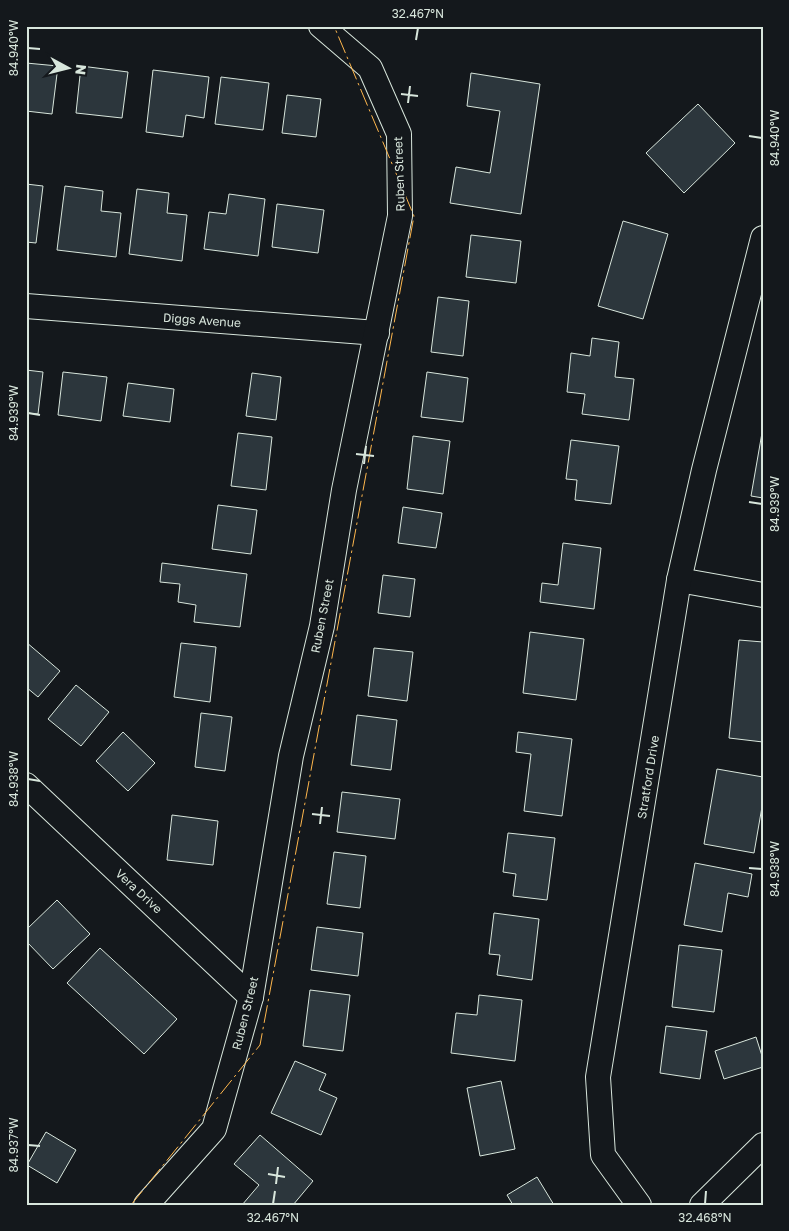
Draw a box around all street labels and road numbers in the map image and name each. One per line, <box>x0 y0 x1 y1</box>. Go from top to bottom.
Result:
street label: Ruben Street <box>390 136 408 212</box>
street label: Diggs Avenue <box>163 310 242 330</box>
street label: Ruben Street <box>307 577 337 654</box>
street label: Stratford Drive <box>634 734 662 820</box>
street label: Vera Drive <box>113 866 165 916</box>
street label: Ruben Street <box>229 974 261 1051</box>

